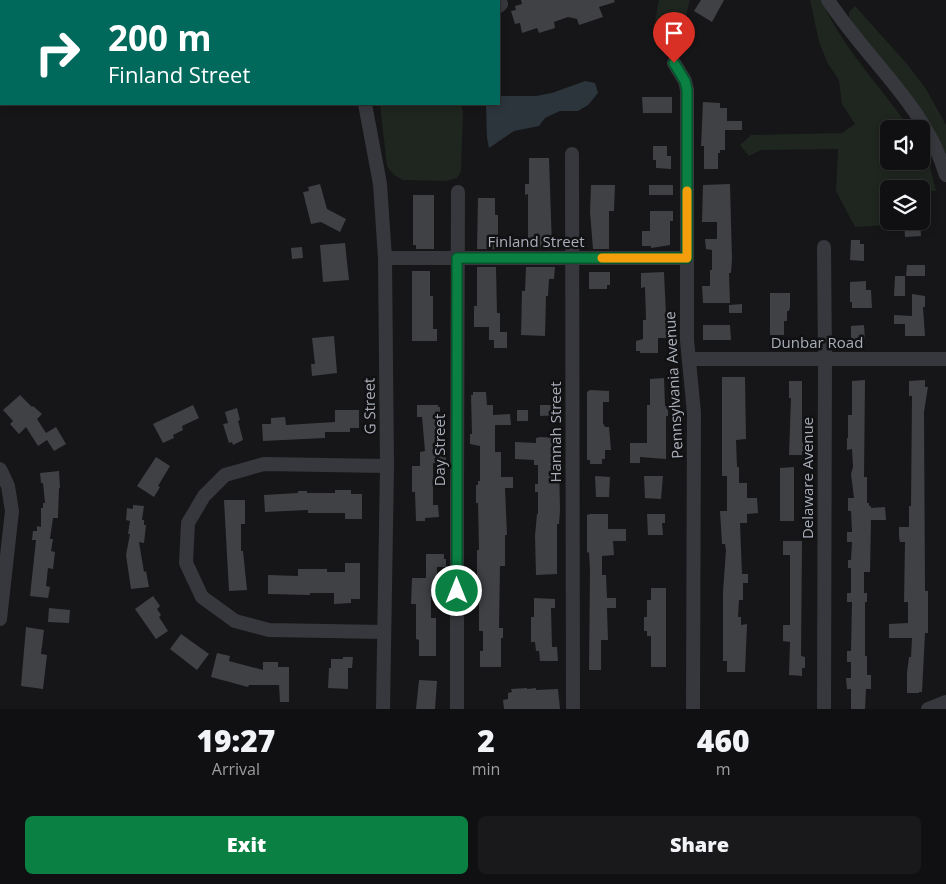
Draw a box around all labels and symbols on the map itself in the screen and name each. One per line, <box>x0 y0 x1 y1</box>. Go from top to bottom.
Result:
pin <box>653 12 695 63</box>
street label: Finland Street <box>487 231 585 251</box>
street label: Pennsylvania Avenue <box>659 311 687 459</box>
street label: Dunbar Road <box>771 332 863 352</box>
street label: G Street <box>359 377 379 435</box>
street label: Hannah Street <box>545 381 565 483</box>
street label: Day Street <box>429 414 449 486</box>
street label: Delaware Avenue <box>797 417 817 539</box>
position arrow <box>430 564 482 616</box>

